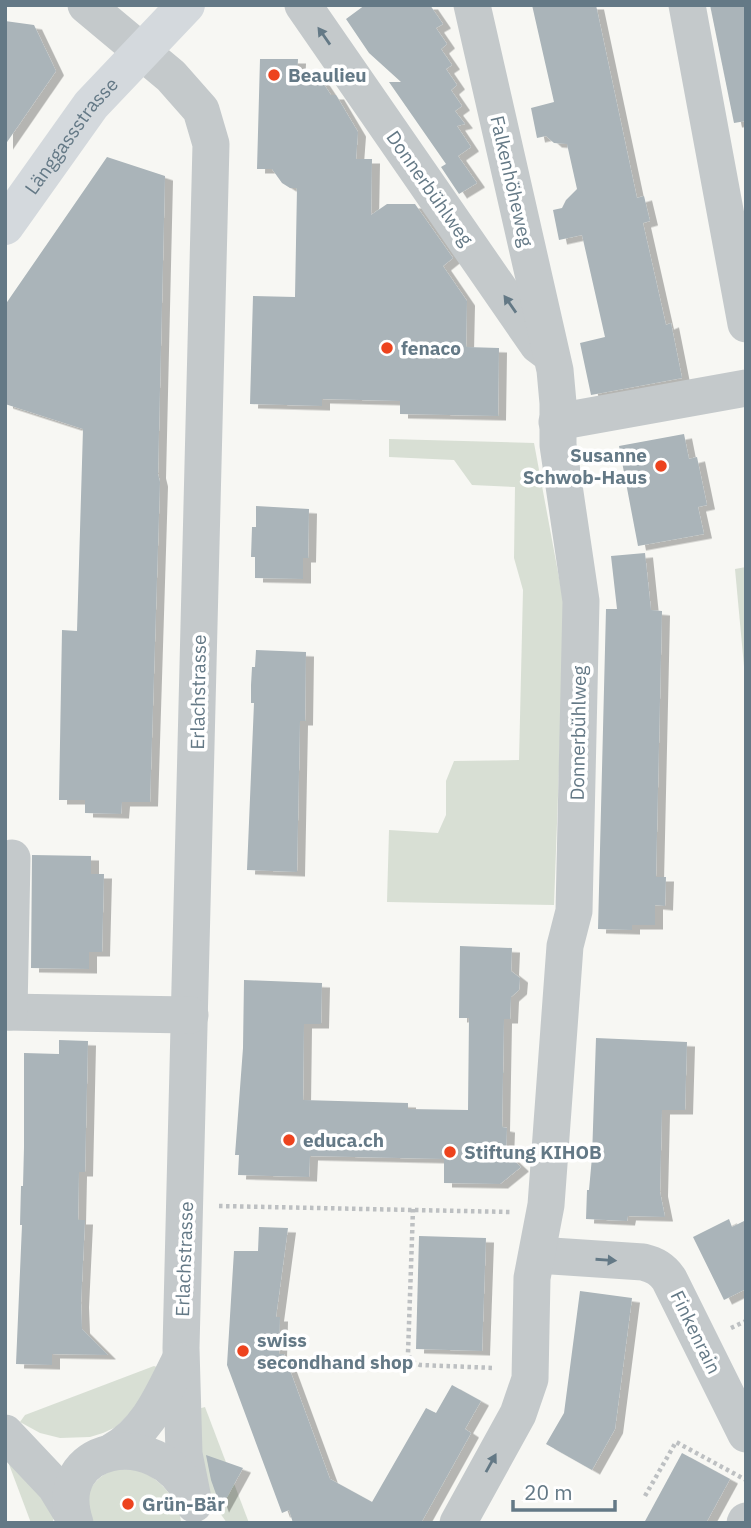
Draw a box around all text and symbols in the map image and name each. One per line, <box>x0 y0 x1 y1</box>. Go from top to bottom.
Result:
one-way arrow <box>317 27 331 45</box>
place label: Beaulieu <box>288 63 367 87</box>
marker: Beaulieu <box>266 67 282 83</box>
street label: Länggassstrasse <box>19 72 123 199</box>
street label: Falkenhöheweg <box>485 113 539 249</box>
street label: Donnerbühlweg <box>381 126 479 250</box>
one-way arrow <box>503 294 516 314</box>
place label: fenaco <box>401 336 461 360</box>
marker: fenaco <box>379 340 395 356</box>
place label: Susanne Schwob-Haus <box>523 443 647 489</box>
marker: Susanne Schwob-Haus <box>653 458 669 474</box>
street label: Erlachstrasse <box>185 634 211 750</box>
street label: Donnerbühlweg <box>565 665 591 801</box>
place label: educa.ch <box>303 1128 384 1152</box>
marker: educa.ch <box>281 1132 297 1148</box>
place label: Stiftung KIHOB <box>464 1140 602 1164</box>
marker: Stiftung KIHOB <box>442 1144 458 1160</box>
street label: Erlachstrasse <box>170 1201 198 1317</box>
one-way arrow <box>595 1255 617 1266</box>
street label: Finkenrain <box>666 1286 726 1378</box>
place label: swiss secondhand shop <box>257 1328 413 1374</box>
marker: swiss secondhand shop <box>235 1343 251 1359</box>
one-way arrow <box>485 1453 497 1473</box>
scale bar <box>513 1468 614 1512</box>
text: 20 m <box>524 1478 573 1506</box>
place label: Grün-Bär <box>142 1492 225 1516</box>
marker: Grün-Bär <box>120 1496 136 1512</box>

